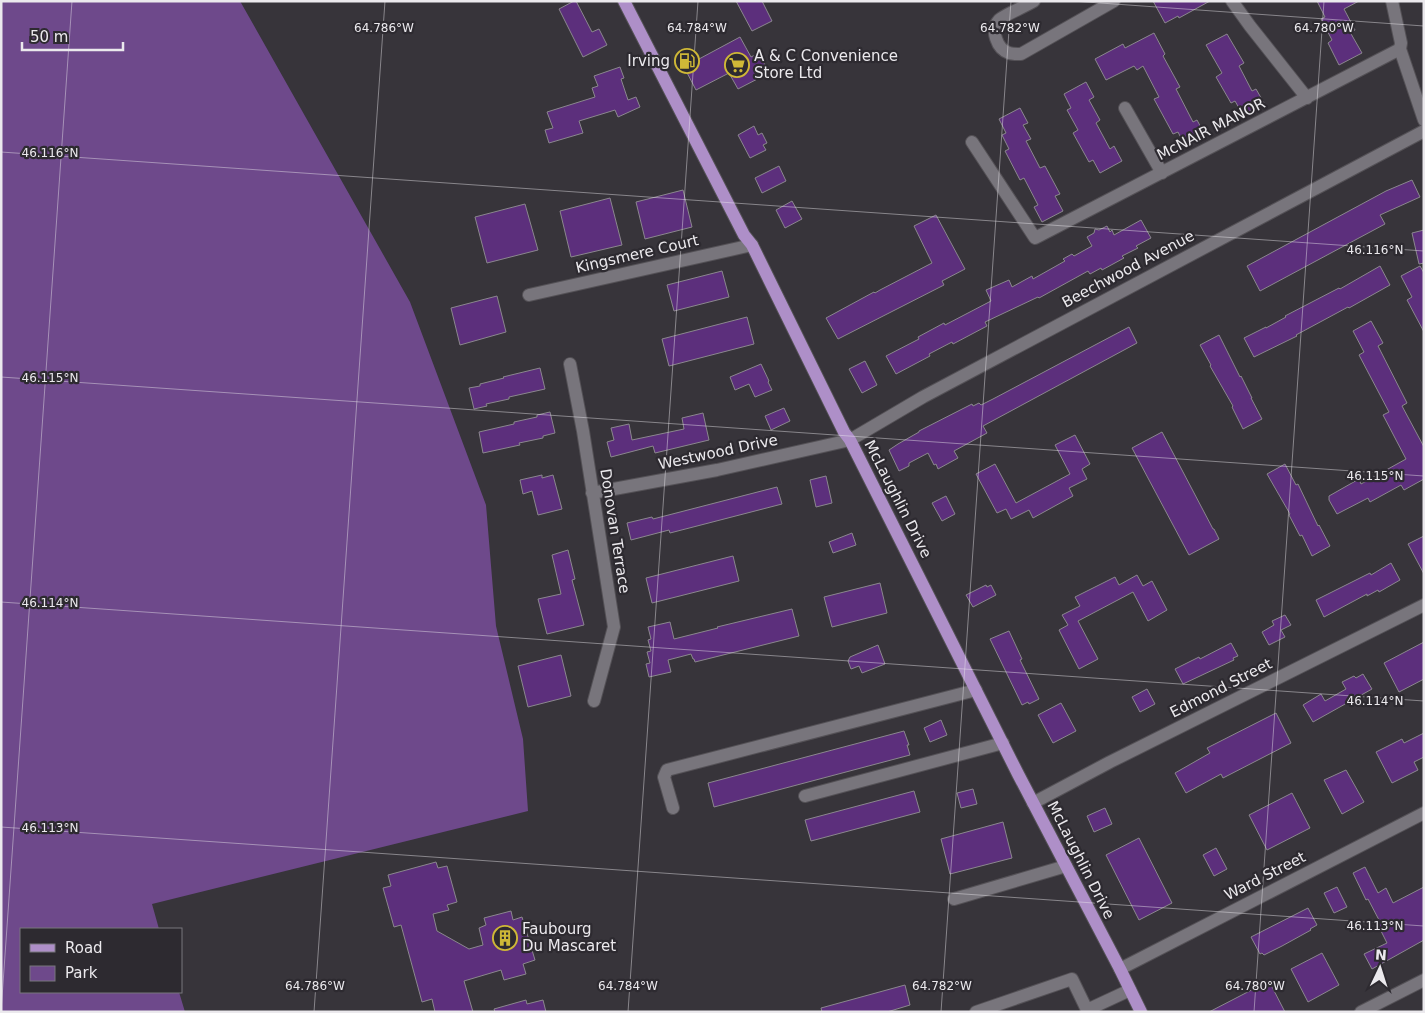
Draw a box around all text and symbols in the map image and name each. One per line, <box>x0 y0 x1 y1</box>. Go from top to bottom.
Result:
scale bar <box>22 20 124 52</box>
text: 64.786°W <box>354 21 414 35</box>
text: 64.784°W <box>667 21 727 35</box>
text: 64.782°W <box>980 21 1040 35</box>
text: 64.780°W <box>1294 21 1354 35</box>
text: 50 m <box>30 28 68 46</box>
place label: A & C Convenience Store Ltd <box>754 47 898 82</box>
fuel station icon: Irving <box>674 48 700 74</box>
place label: Irving <box>627 52 670 70</box>
supermarket icon: A & C Convenience Store Ltd <box>724 52 750 78</box>
street label: McNAIR MANOR <box>1154 94 1268 164</box>
text: 46.116°N <box>22 146 78 160</box>
street label: Beechwood Avenue <box>1059 227 1197 311</box>
street label: Kingsmere Court <box>574 231 700 277</box>
text: 46.116°N <box>1347 243 1403 257</box>
text: 46.115°N <box>22 371 78 385</box>
street label: Westwood Drive <box>657 431 779 473</box>
street label: McLaughlin Drive <box>860 437 936 561</box>
street label: Donovan Terrace <box>596 467 634 595</box>
text: 46.115°N <box>1347 469 1403 483</box>
text: 46.114°N <box>22 596 78 610</box>
street label: Edmond Street <box>1167 654 1275 721</box>
text: 46.114°N <box>1347 694 1403 708</box>
street label: McLaughlin Drive <box>1043 798 1119 922</box>
text: 46.113°N <box>22 821 78 835</box>
street label: Ward Street <box>1221 848 1309 904</box>
text: 46.113°N <box>1347 919 1403 933</box>
place label: Faubourg Du Mascaret <box>522 920 616 955</box>
building icon: Faubourg Du Mascaret <box>492 925 518 951</box>
legend <box>20 928 182 993</box>
text: Road <box>65 939 103 957</box>
north arrow <box>1355 943 1405 993</box>
text: N <box>1375 947 1387 963</box>
text: Park <box>65 964 98 982</box>
text: 64.786°W <box>285 979 345 993</box>
text: 64.784°W <box>598 979 658 993</box>
text: 64.782°W <box>912 979 972 993</box>
text: 64.780°W <box>1225 979 1285 993</box>

